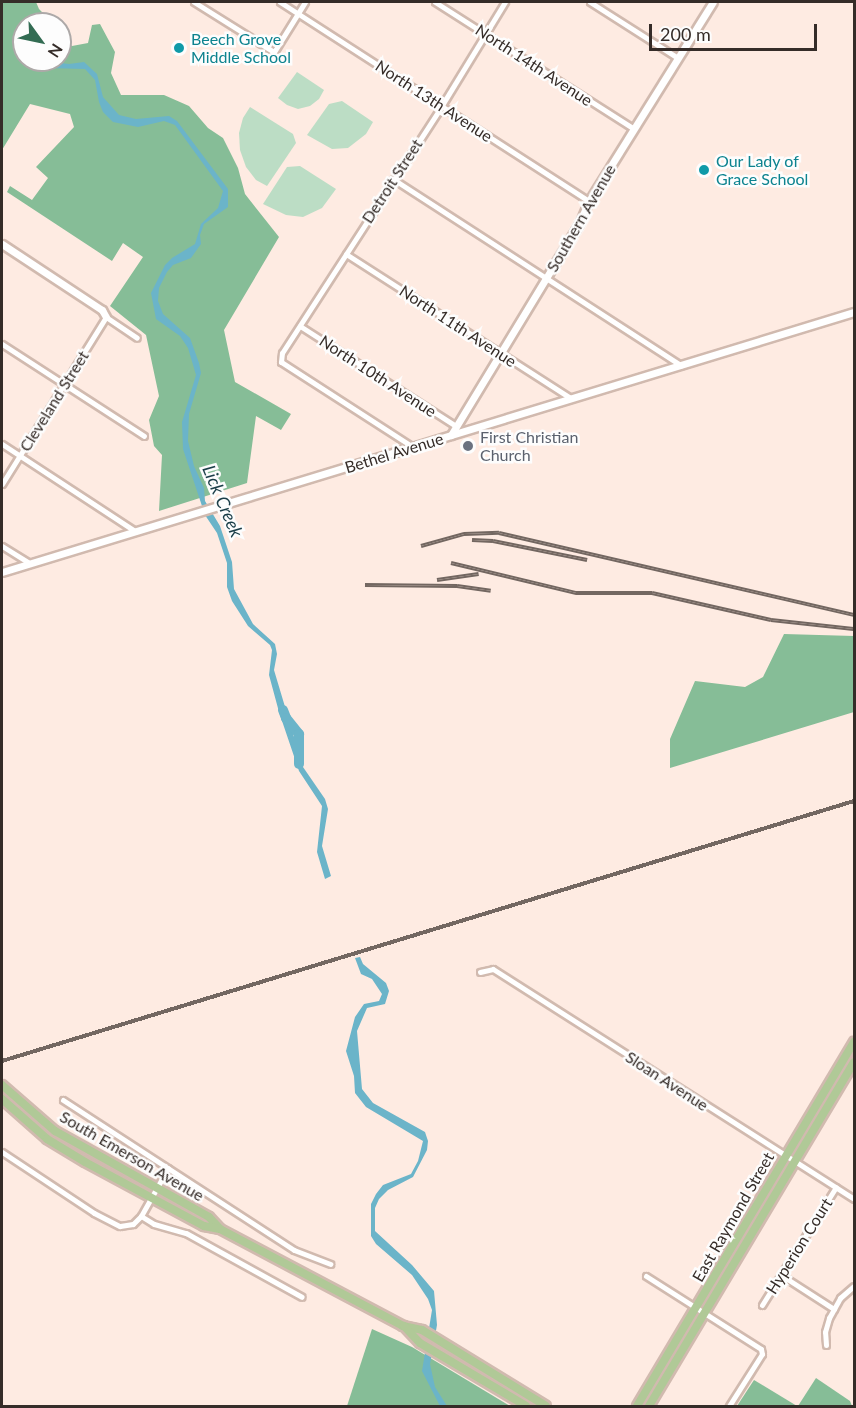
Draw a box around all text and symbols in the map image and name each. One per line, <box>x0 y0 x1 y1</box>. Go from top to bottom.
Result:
north arrow <box>12 12 72 72</box>
scale bar <box>652 12 820 50</box>
street label: North 14th Avenue <box>472 20 596 110</box>
text: 200 m <box>660 23 711 45</box>
place label: Beech Grove Middle School <box>191 29 291 67</box>
text: N <box>45 41 67 61</box>
marker: Beech Grove Middle School <box>172 41 186 55</box>
street label: North 13th Avenue <box>372 56 496 146</box>
street label: Detroit Street <box>358 135 426 227</box>
place label: Our Lady of Grace School <box>716 151 808 189</box>
street label: Southern Avenue <box>542 161 620 275</box>
marker: Our Lady of Grace School <box>697 163 711 177</box>
street label: North 11th Avenue <box>396 281 520 371</box>
street label: North 10th Avenue <box>316 331 440 421</box>
street label: Cleveland Street <box>15 347 93 455</box>
place label: First Christian Church <box>480 427 578 465</box>
street label: Bethel Avenue <box>342 429 446 477</box>
marker: First Christian Church <box>461 439 475 453</box>
water label: Lick Creek <box>198 462 248 540</box>
street label: Sloan Avenue <box>622 1047 712 1115</box>
street label: South Emerson Avenue <box>56 1107 208 1205</box>
street label: East Raymond Street <box>688 1149 778 1285</box>
street label: Hyperion Court <box>762 1194 836 1298</box>

